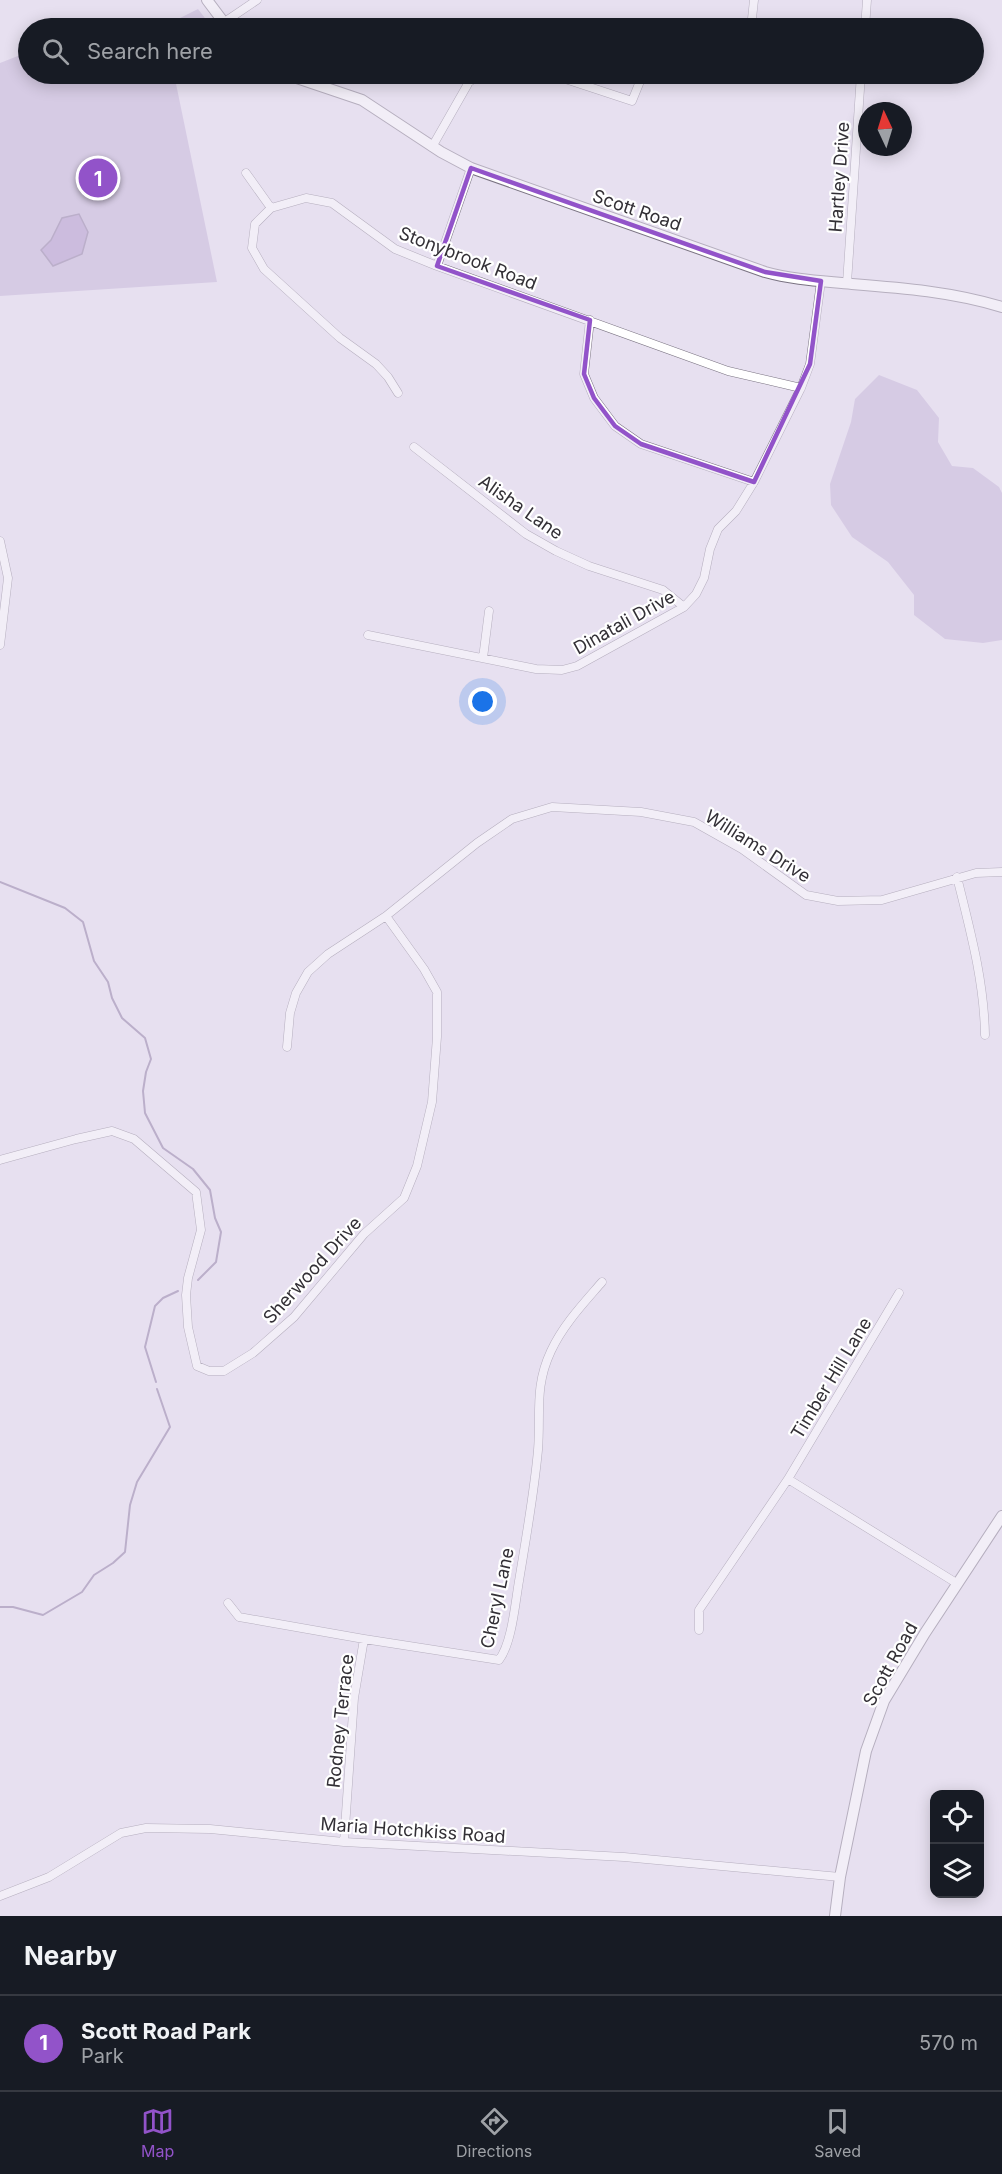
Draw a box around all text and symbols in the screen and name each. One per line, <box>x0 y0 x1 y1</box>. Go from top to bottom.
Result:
search box <box>18 18 984 84</box>
icon: search <box>39 35 72 68</box>
text: Search here <box>87 38 213 64</box>
north arrow <box>858 102 912 156</box>
street label: Hartley Drive <box>825 121 853 233</box>
pin: 1 <box>78 156 118 201</box>
street label: Scott Road <box>590 185 684 235</box>
street label: Stonybrook Road <box>396 222 540 294</box>
street label: Alisha Lane <box>475 470 567 544</box>
street label: Dinatali Drive <box>570 586 678 658</box>
your location <box>468 687 497 716</box>
street label: Williams Drive <box>701 805 815 887</box>
street label: Sherwood Drive <box>259 1212 365 1328</box>
street label: Timber Hill Lane <box>786 1313 876 1443</box>
street label: Cheryl Lane <box>476 1546 518 1650</box>
street label: Scott Road <box>858 1618 922 1710</box>
street label: Rodney Terrace <box>323 1653 357 1789</box>
map controls <box>930 1790 984 1898</box>
button: locate <box>930 1790 984 1844</box>
street label: Maria Hotchkiss Road <box>320 1813 506 1847</box>
button: layers <box>930 1844 984 1898</box>
text: Nearby <box>24 1940 117 1971</box>
text: Scott Road Park <box>81 2018 251 2044</box>
text: 1 <box>39 2031 48 2055</box>
text: 570 m <box>919 2031 978 2055</box>
text: Park <box>81 2044 124 2068</box>
tab: Map <box>141 2105 174 2161</box>
tab: Directions <box>456 2105 532 2161</box>
tab: Saved <box>814 2105 861 2161</box>

